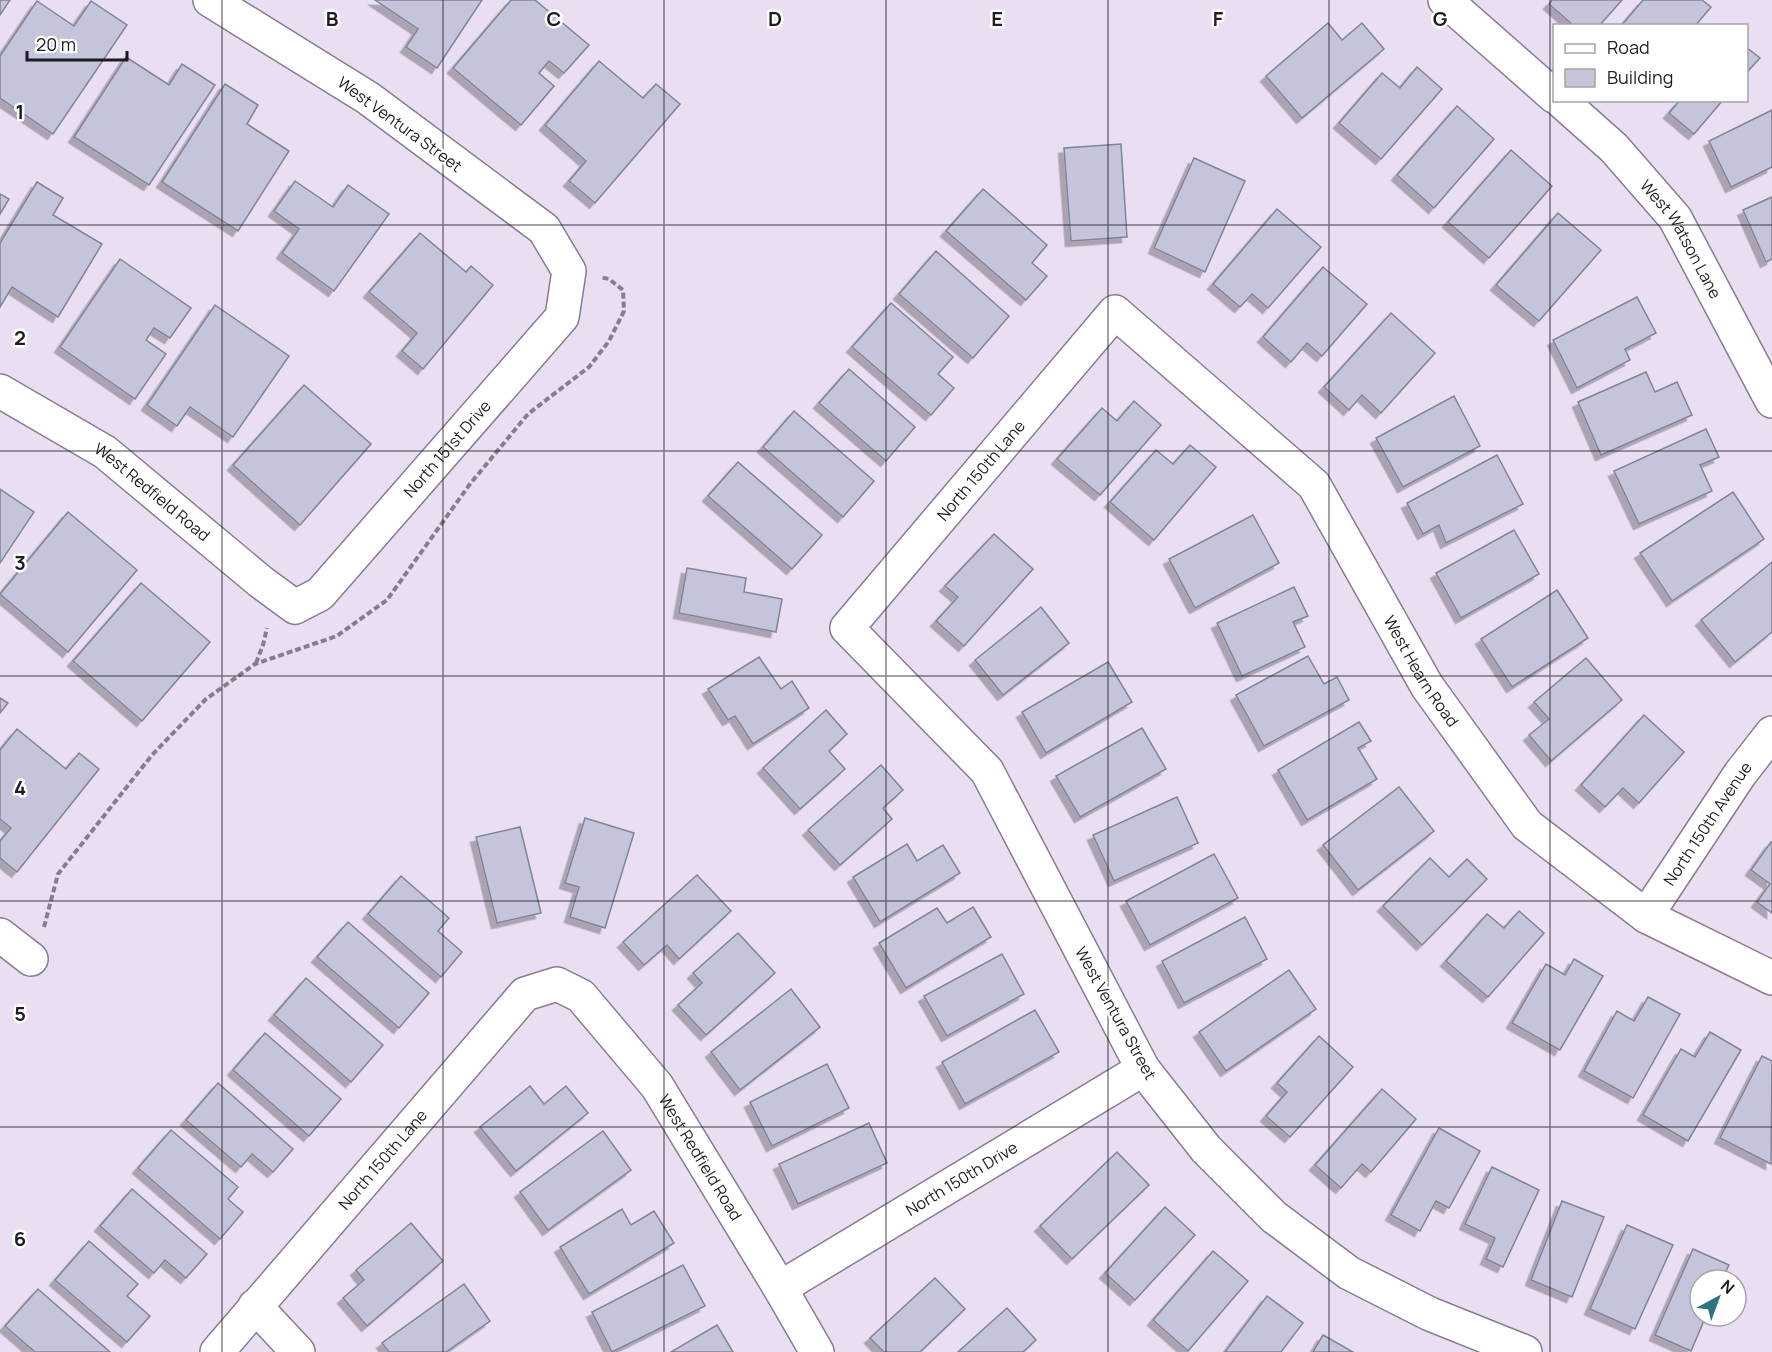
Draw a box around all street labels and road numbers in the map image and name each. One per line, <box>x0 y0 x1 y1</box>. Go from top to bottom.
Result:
street label: West Ventura Street <box>333 71 467 177</box>
street label: West Watson Lane <box>1635 175 1727 302</box>
street label: North 151st Drive <box>398 395 496 502</box>
street label: North 150th Lane <box>932 415 1030 525</box>
street label: West Redfield Road <box>91 437 215 546</box>
street label: West Hearn Road <box>1379 612 1464 731</box>
street label: North 150th Avenue <box>1658 757 1757 890</box>
street label: West Ventura Street <box>1070 942 1162 1084</box>
street label: West Redfield Road <box>654 1090 747 1224</box>
street label: North 150th Lane <box>333 1105 432 1214</box>
street label: North 150th Drive <box>901 1136 1022 1221</box>

